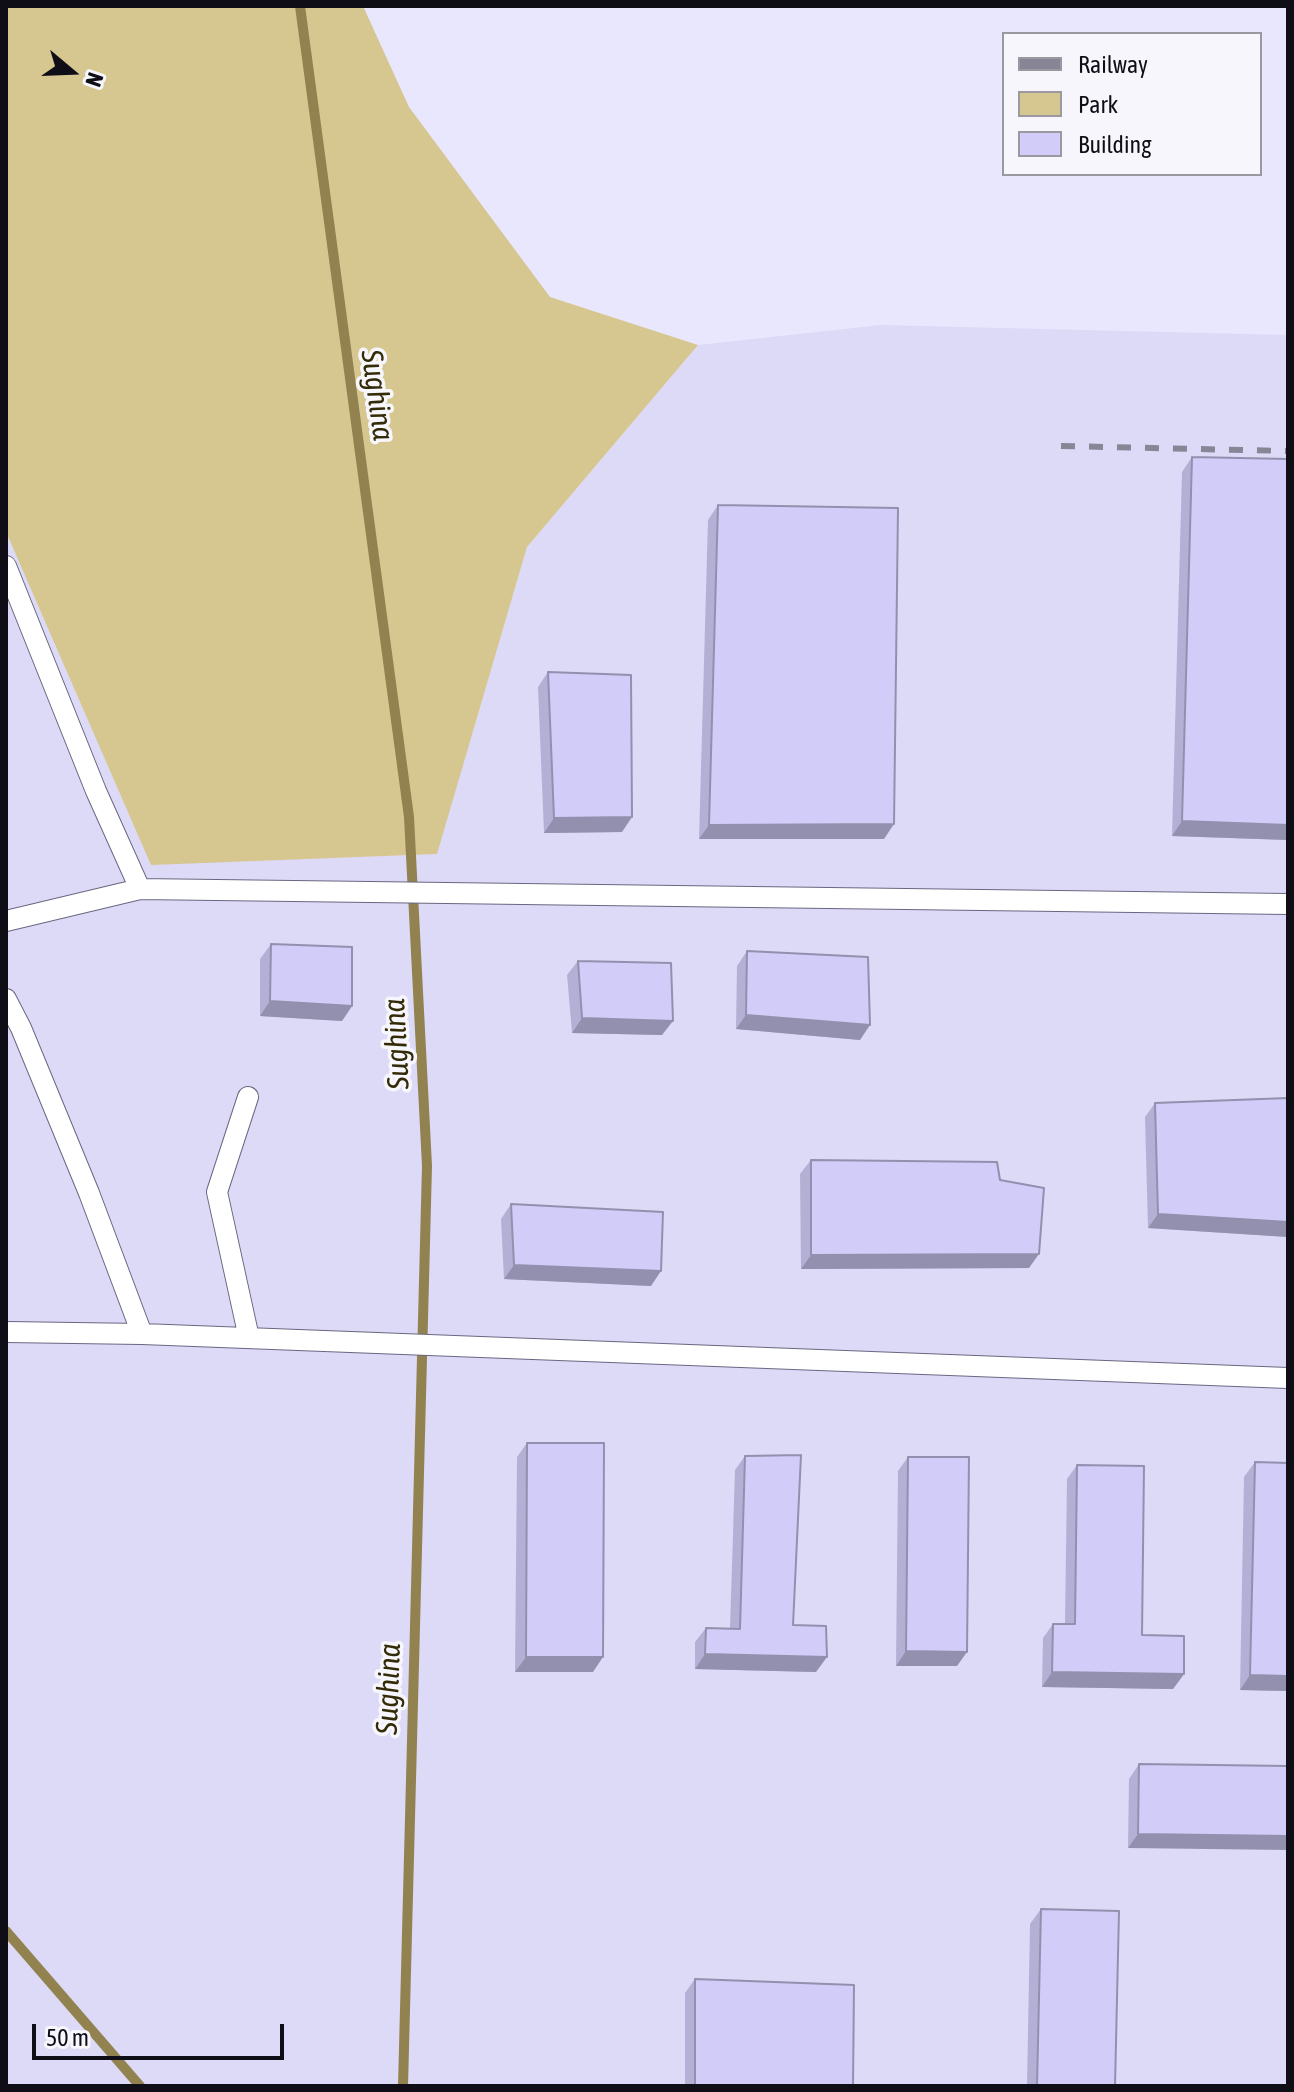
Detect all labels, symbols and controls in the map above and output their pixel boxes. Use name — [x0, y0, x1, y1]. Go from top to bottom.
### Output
north arrow — [32, 32, 112, 112]
legend — [1002, 32, 1262, 176]
text: Railway — [1078, 51, 1148, 78]
text: N — [80, 69, 109, 90]
text: Park — [1078, 91, 1118, 118]
text: Building — [1078, 131, 1151, 158]
water label: Sughina — [353, 347, 401, 443]
water label: Sughina — [377, 998, 417, 1090]
water label: Sughina — [369, 1643, 409, 1735]
scale bar — [36, 2008, 288, 2058]
text: 50 m — [46, 2024, 89, 2051]

